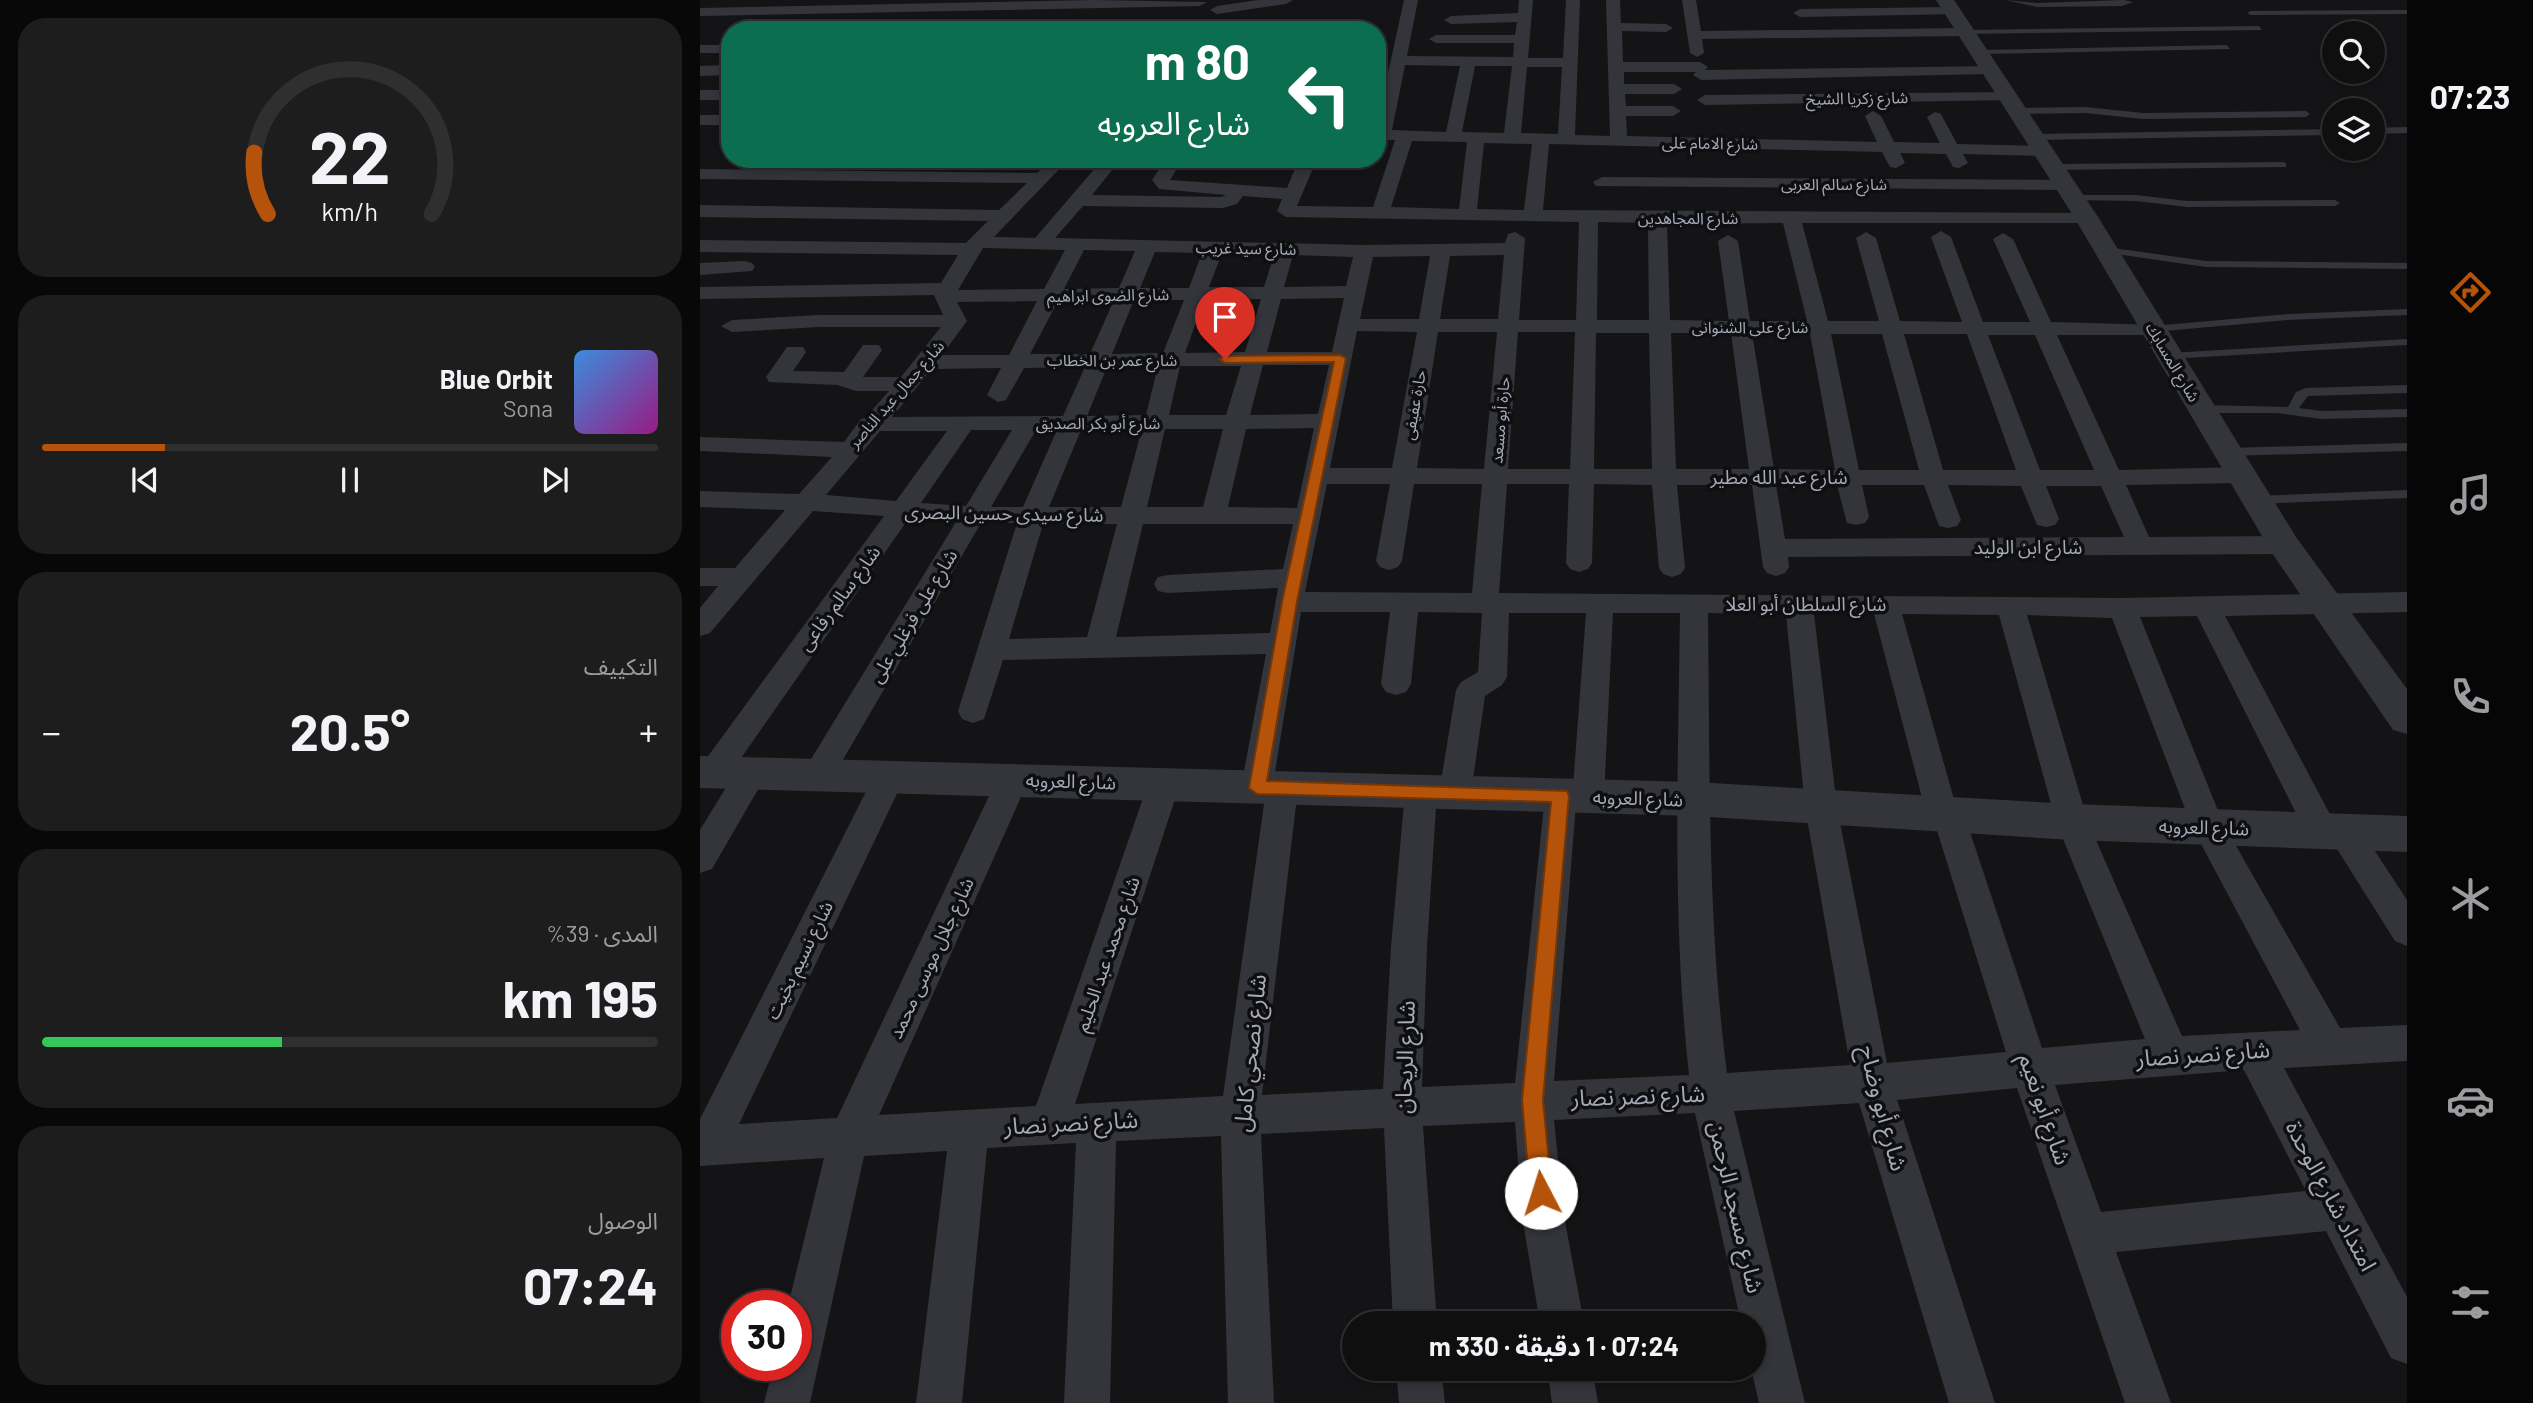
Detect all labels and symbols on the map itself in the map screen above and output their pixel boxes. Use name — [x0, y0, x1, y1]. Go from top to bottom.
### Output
street label: شارع زكريا الشيخ — [1806, 87, 1909, 112]
street label: شارع الامام على — [1662, 132, 1758, 157]
street label: شارع سالم العربى — [1781, 174, 1887, 197]
street label: شارع المجاهدين — [1638, 208, 1738, 231]
street label: شارع سيد غريب — [1195, 237, 1297, 262]
street label: شارع الضوى ابراهيم — [1047, 284, 1169, 309]
pin — [1195, 287, 1255, 359]
street label: شارع على الشنوانى — [1692, 317, 1808, 340]
street label: شارع المسابك — [2139, 319, 2204, 407]
street label: شارع جمال عبد الناصر — [843, 336, 950, 455]
street label: شارع عمر بن الخطاب — [1047, 350, 1177, 373]
street label: حارة عفيفى — [1398, 368, 1430, 442]
street label: حارة أبو مسعد — [1486, 376, 1514, 464]
street label: شارع أبو بكر الصديق — [1036, 413, 1160, 436]
street label: شارع عبد الله مطير — [1709, 465, 1848, 491]
street label: شارع سيدى حسين البصرى — [904, 499, 1104, 529]
street label: شارع ابن الوليد — [1974, 535, 2082, 561]
street label: شارع سالم رفاعى — [793, 541, 888, 657]
street label: شارع على فرغلي على — [864, 545, 965, 689]
street label: شارع السلطان أبو العلا — [1725, 592, 1887, 618]
street label: شارع العروبه — [1025, 767, 1117, 797]
street label: شارع العروبه — [1592, 784, 1684, 814]
street label: شارع العروبه — [2158, 813, 2250, 843]
street label: شارع محمد عبد الحليم — [1069, 873, 1148, 1036]
street label: شارع جلال موسى محمد — [883, 874, 981, 1043]
street label: شارع نسيم بخيت — [760, 897, 841, 1024]
street label: شارع نصحي كامل — [1227, 973, 1276, 1134]
street label: شارع الريحان — [1388, 1000, 1424, 1114]
street label: شارع نصر نصار — [2134, 1034, 2271, 1076]
street label: شارع أبو وضاح — [1850, 1042, 1914, 1175]
street label: شارع أبو نعيم — [2010, 1049, 2078, 1169]
street label: شارع نصر نصار — [1569, 1079, 1706, 1115]
street label: شارع نصر نصار — [1002, 1105, 1139, 1144]
street label: امتداد شارع الوحدة — [2277, 1116, 2383, 1277]
street label: شارع مسجد الرحمن — [1700, 1118, 1770, 1296]
position arrow — [1504, 1156, 1578, 1230]
speed limit sign: 30 — [721, 1290, 812, 1381]

